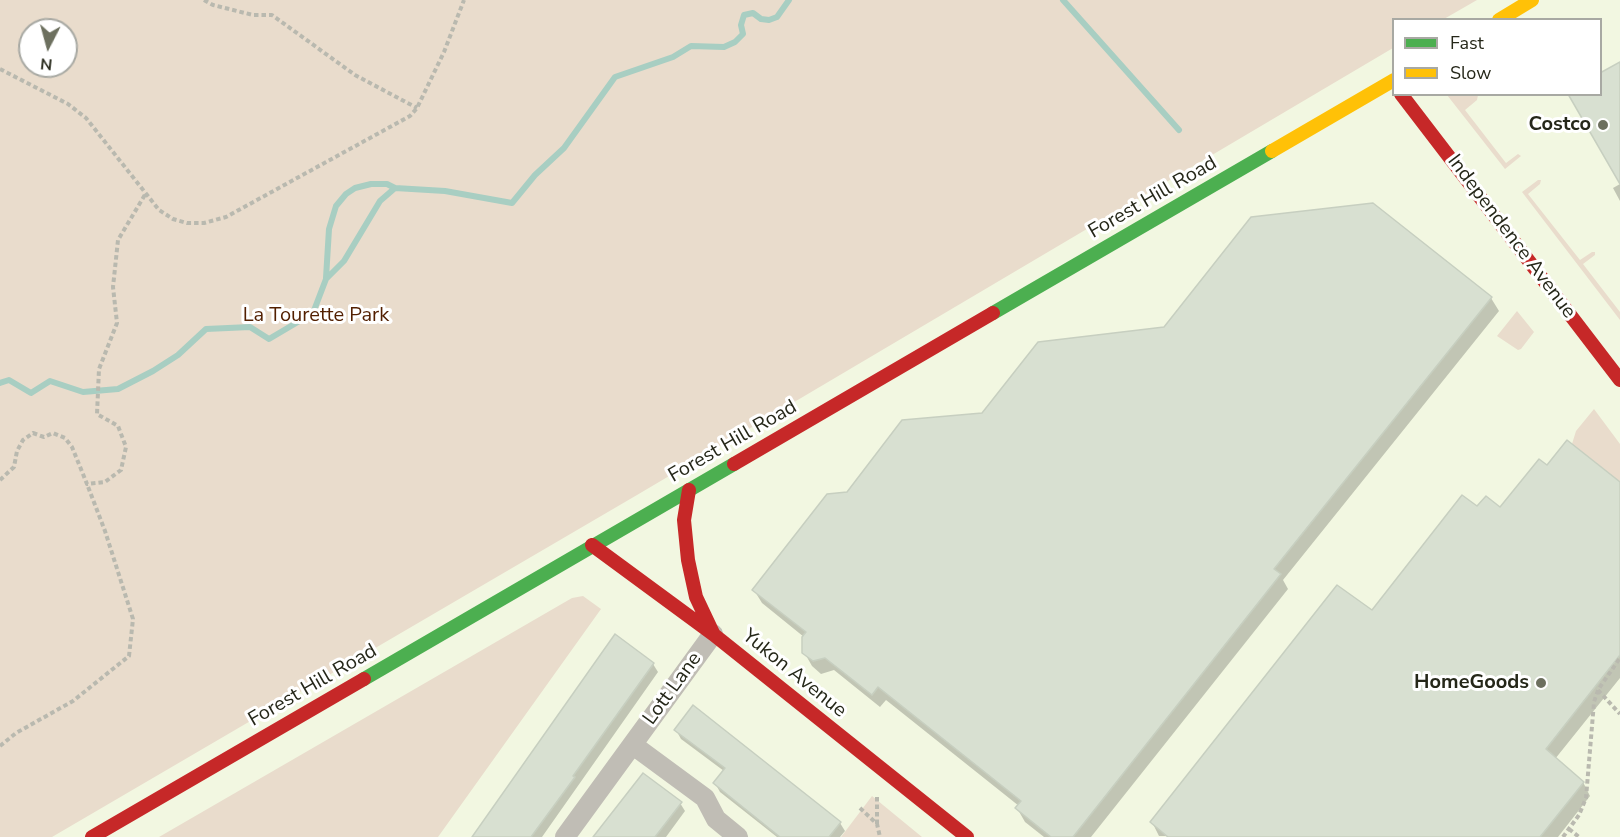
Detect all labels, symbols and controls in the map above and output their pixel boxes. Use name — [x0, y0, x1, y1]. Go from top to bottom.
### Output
north arrow — [18, 18, 78, 78]
legend — [1392, 18, 1602, 96]
text: Fast — [1450, 31, 1484, 55]
text: N — [39, 52, 53, 75]
text: Slow — [1450, 61, 1491, 85]
place label: Costco — [1529, 113, 1591, 137]
marker: Costco — [1596, 118, 1610, 132]
street label: Independence Avenue — [1442, 150, 1580, 324]
street label: Forest Hill Road — [1084, 152, 1222, 244]
park label: La Tourette Park — [243, 304, 389, 328]
street label: Forest Hill Road — [664, 396, 802, 488]
street label: Yukon Avenue — [737, 625, 851, 723]
street label: Forest Hill Road — [244, 640, 382, 732]
street label: Lott Lane — [639, 648, 707, 730]
place label: HomeGoods — [1414, 671, 1529, 695]
marker: HomeGoods — [1534, 676, 1548, 690]

